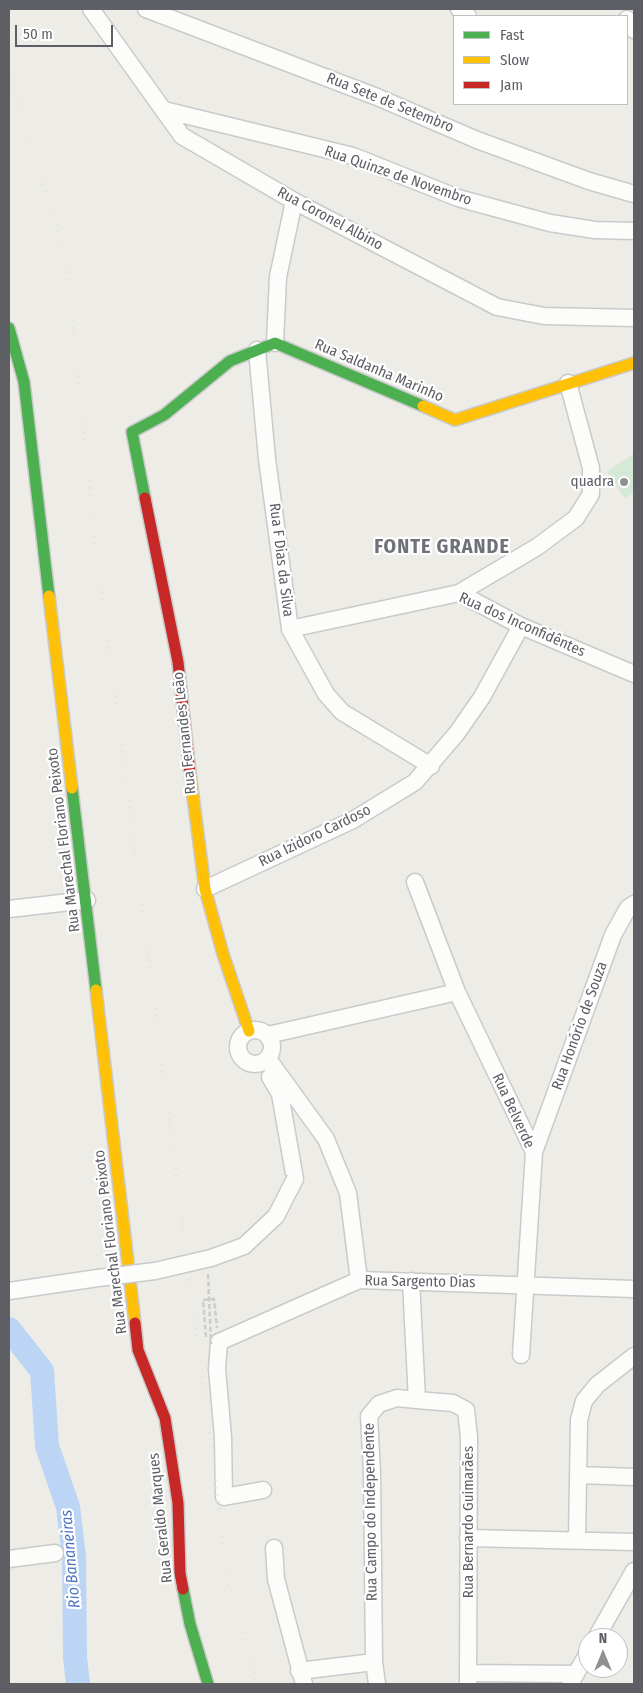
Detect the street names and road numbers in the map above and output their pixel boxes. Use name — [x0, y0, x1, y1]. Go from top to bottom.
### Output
street label: Rua Sete de Setembro — [324, 69, 456, 137]
street label: Rua Quinze de Novembro — [322, 142, 474, 210]
street label: Rua Coronel Albino — [274, 184, 386, 254]
street label: Rua Saldanha Marinho — [312, 336, 446, 406]
street label: Rua F Dias da Silva — [265, 502, 297, 618]
street label: Rua dos Inconfidêntes — [456, 589, 588, 661]
street label: Rua Fernandes Leão — [170, 671, 200, 795]
street label: Rua Marechal Floriano Peixoto — [44, 747, 84, 933]
street label: Rua Izidoro Cardoso — [256, 801, 374, 871]
street label: Rua Honório de Souza — [548, 959, 612, 1093]
street label: Rua Belverde — [488, 1071, 538, 1151]
street label: Rua Marechal Floriano Peixoto — [91, 1149, 131, 1335]
street label: Rua Sargento Dias — [364, 1272, 476, 1292]
street label: Rua Campo do Independente — [360, 1423, 382, 1601]
street label: Rua Bernardo Guimarães — [460, 1446, 478, 1598]
street label: Rua Geraldo Marques — [145, 1452, 177, 1584]

